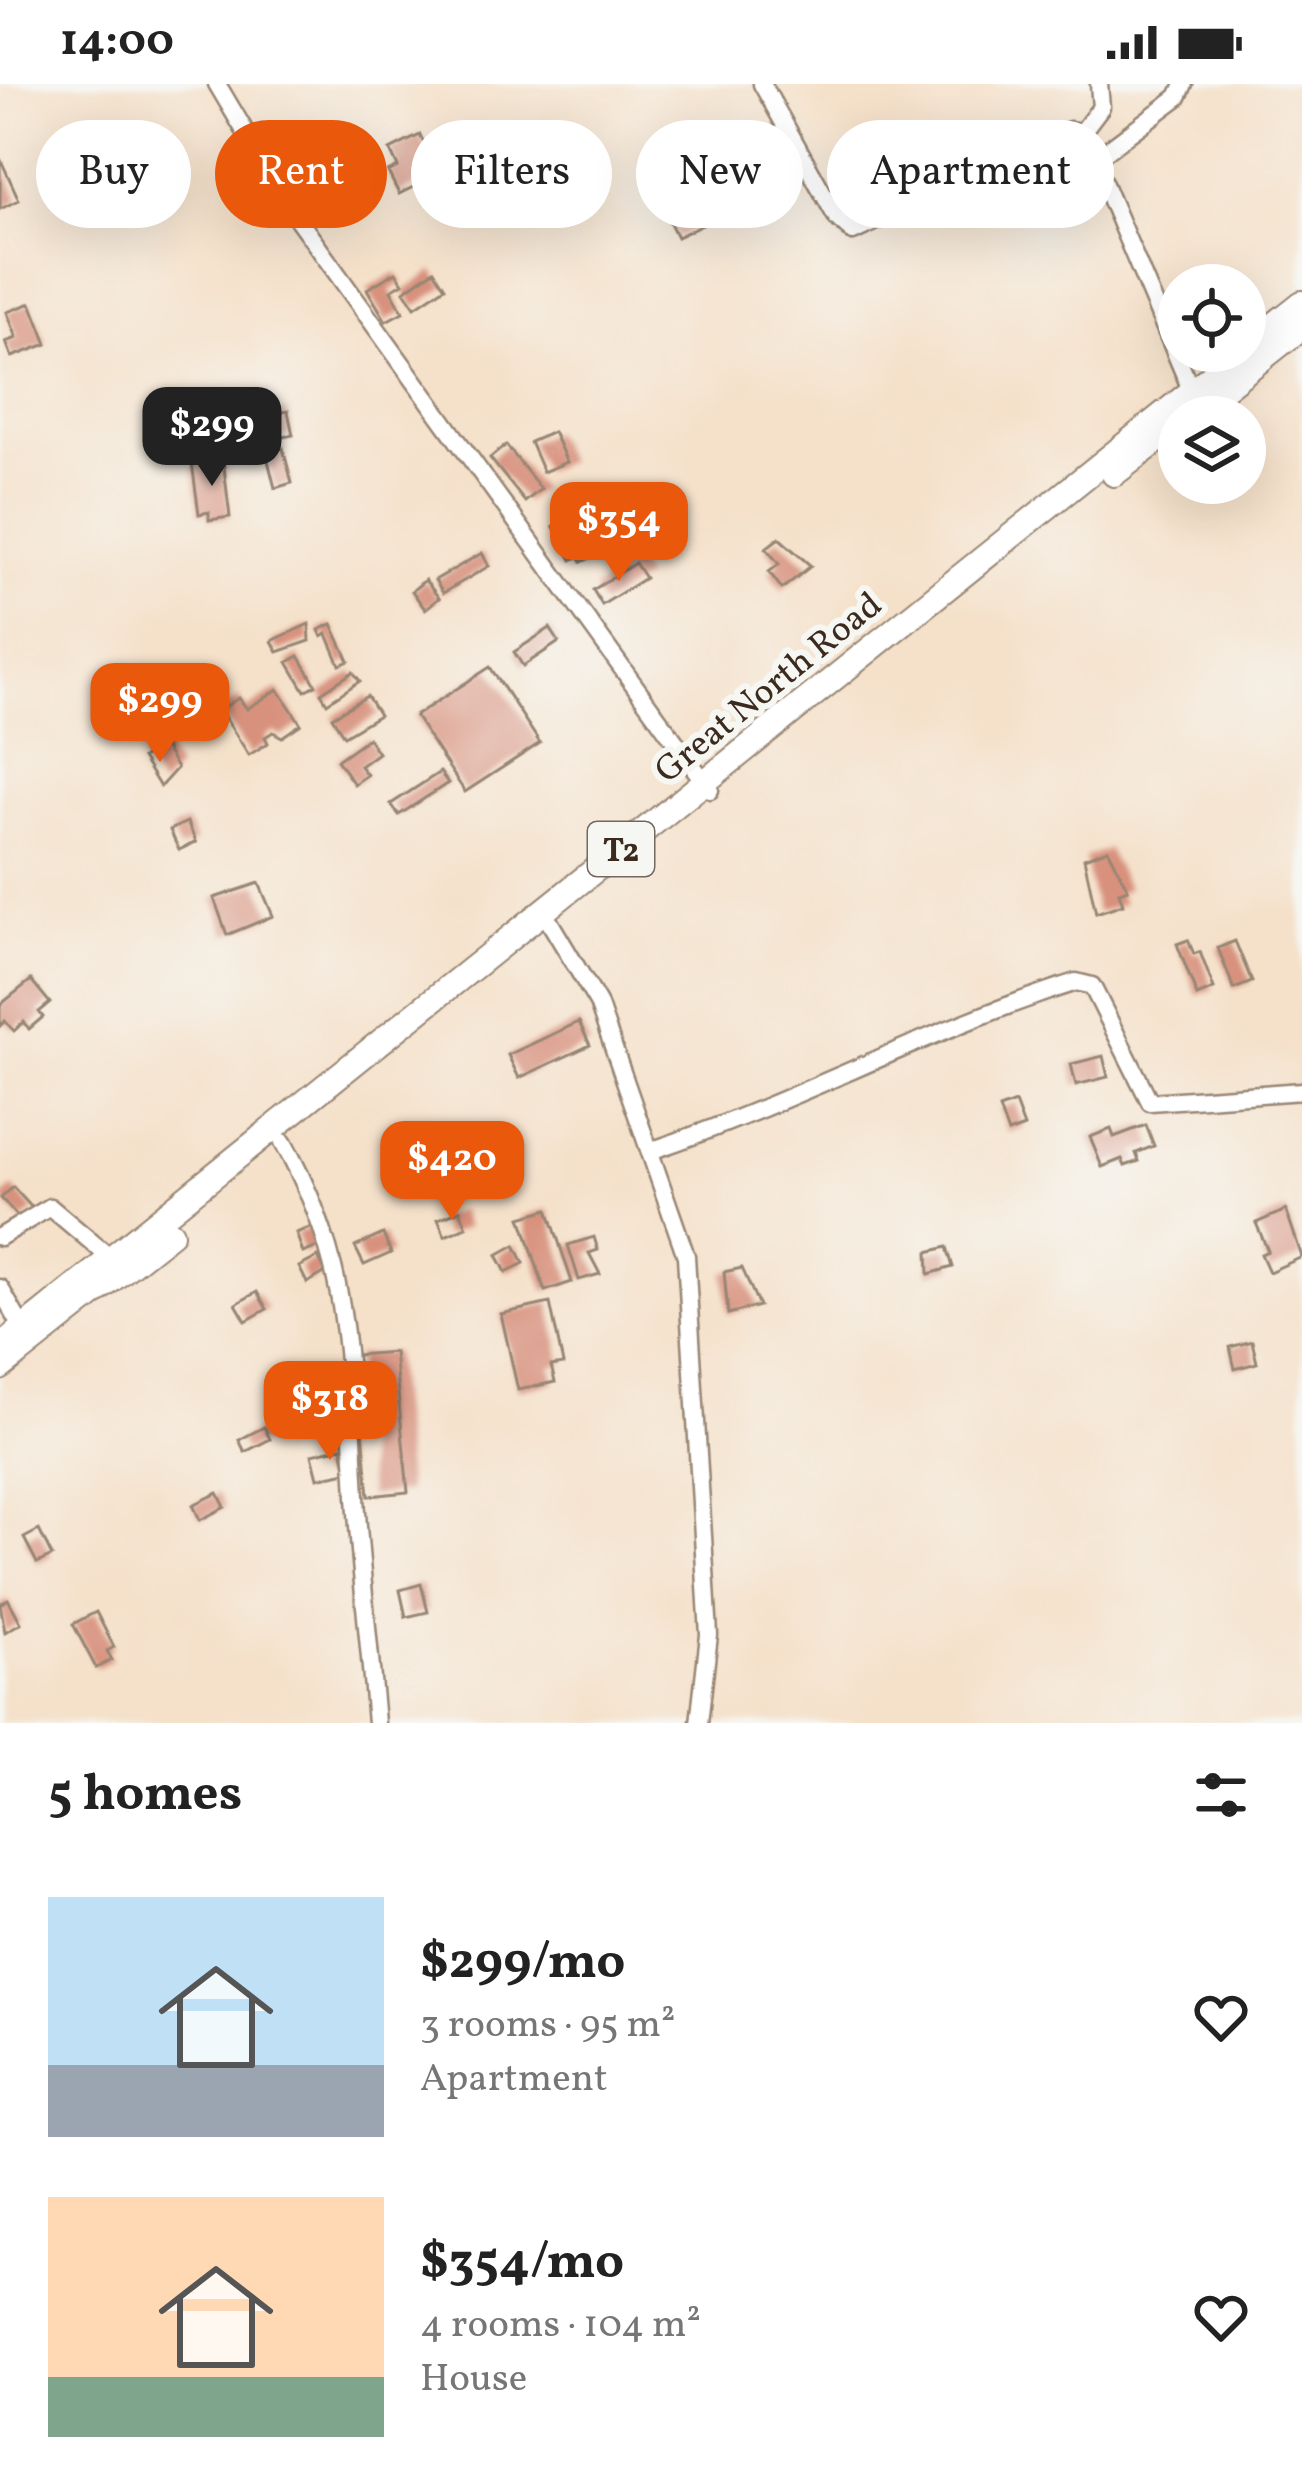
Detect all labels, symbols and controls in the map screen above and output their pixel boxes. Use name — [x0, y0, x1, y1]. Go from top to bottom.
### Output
text: 14:00 — [60, 11, 174, 74]
chip: Buy — [36, 120, 191, 228]
chip: Rent — [215, 120, 387, 228]
chip: Filters — [411, 120, 612, 228]
chip: New — [636, 120, 803, 228]
chip: Apartment — [827, 120, 1114, 228]
map controls — [1158, 264, 1266, 504]
button: locate — [1158, 264, 1266, 372]
pin: $299 — [141, 387, 283, 489]
button: layers — [1158, 396, 1266, 504]
text: $299 — [169, 399, 255, 453]
pin: $354 — [548, 482, 690, 584]
text: $354 — [577, 494, 661, 548]
street label: Great North Road — [645, 582, 894, 796]
pin: $299 — [89, 663, 231, 765]
text: $299 — [117, 675, 203, 729]
road number: T2 — [588, 822, 654, 876]
pin: $420 — [381, 1121, 523, 1223]
text: $420 — [407, 1133, 497, 1187]
pin: $318 — [259, 1361, 401, 1463]
text: $318 — [291, 1373, 369, 1427]
text: 5 homes — [48, 1760, 242, 1831]
icon: filters — [1188, 1762, 1254, 1828]
text: $299/mo — [420, 1928, 625, 1999]
icon: home — [144, 1945, 288, 2089]
icon: heart — [1188, 1984, 1254, 2050]
text: 3 rooms · 95 m² — [420, 1999, 675, 2053]
text: Apartment — [420, 2053, 608, 2107]
text: $354/mo — [420, 2228, 624, 2299]
icon: home — [144, 2245, 288, 2389]
icon: heart — [1188, 2284, 1254, 2350]
text: 4 rooms · 104 m² — [420, 2299, 701, 2353]
text: House — [420, 2353, 527, 2407]

